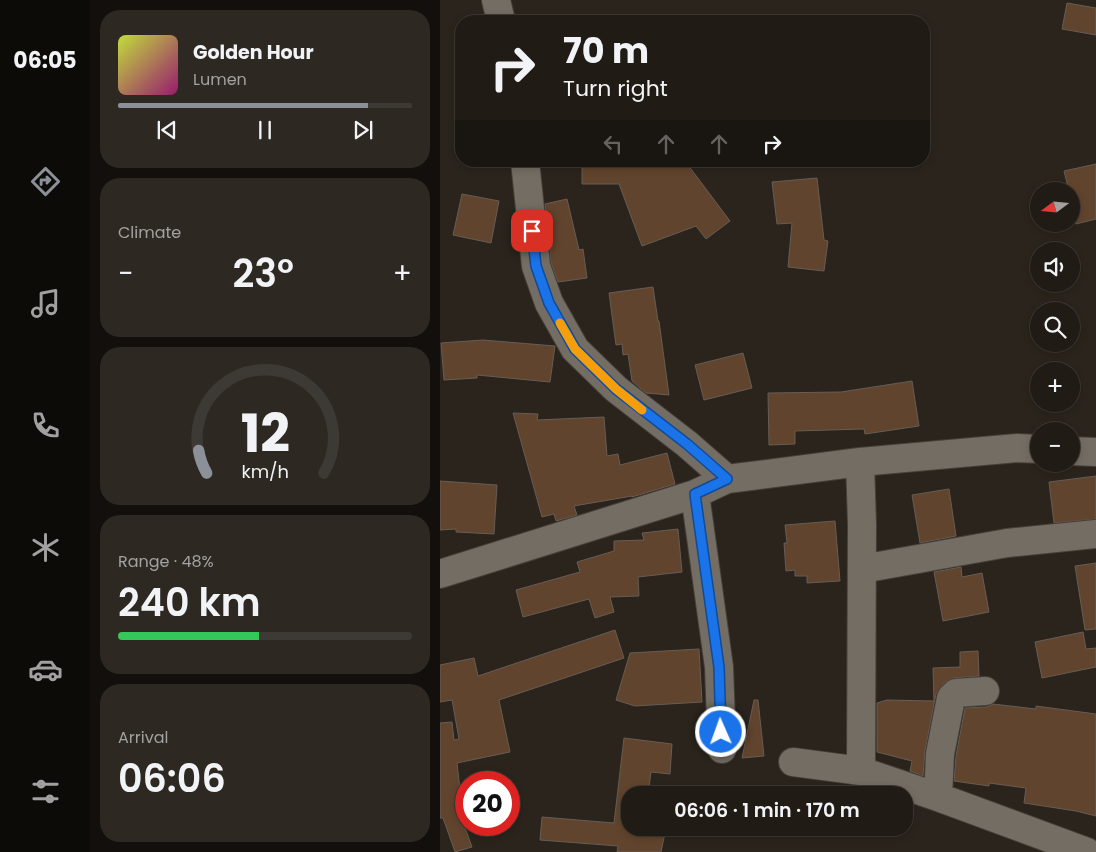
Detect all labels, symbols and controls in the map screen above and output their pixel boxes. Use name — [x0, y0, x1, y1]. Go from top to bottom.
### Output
text: 70 m — [563, 26, 649, 75]
icon: right — [480, 35, 545, 100]
text: Golden Hour — [193, 39, 314, 66]
text: 06:05 — [13, 45, 77, 76]
text: Lumen — [193, 68, 247, 91]
text: Turn right — [563, 73, 668, 104]
icon: previous — [153, 116, 181, 144]
icon: pause — [251, 116, 279, 144]
icon: next — [349, 116, 377, 144]
icon: left — [599, 130, 627, 158]
icon: ahead — [652, 130, 680, 158]
icon: ahead — [705, 130, 733, 158]
icon: right — [758, 130, 786, 158]
icon: directions — [28, 164, 63, 199]
north arrow — [1030, 182, 1080, 232]
map controls — [1030, 182, 1080, 472]
pin — [511, 210, 553, 252]
icon: arrive — [518, 217, 546, 245]
text: Climate — [118, 221, 181, 244]
button: sound — [1030, 242, 1080, 292]
text: 23° — [232, 247, 294, 300]
text: − — [118, 254, 133, 293]
text: + — [393, 254, 412, 293]
icon: music — [28, 286, 63, 321]
button: search — [1030, 302, 1080, 352]
button: + — [1030, 362, 1080, 412]
text: 12 — [240, 397, 290, 470]
icon: phone — [28, 408, 63, 443]
button: − — [1030, 422, 1080, 472]
text: km/h — [241, 459, 289, 484]
icon: climate — [28, 530, 63, 565]
text: Range · 48% — [118, 550, 214, 573]
text: 240 km — [118, 576, 261, 629]
icon: car — [28, 652, 63, 687]
position arrow — [694, 705, 746, 757]
text: Arrival — [118, 726, 168, 749]
text: 06:06 — [118, 752, 226, 805]
speed limit sign: 20 — [455, 771, 520, 836]
icon: filters — [28, 774, 63, 809]
text: 06:06 · 1 min · 170 m — [674, 797, 860, 824]

